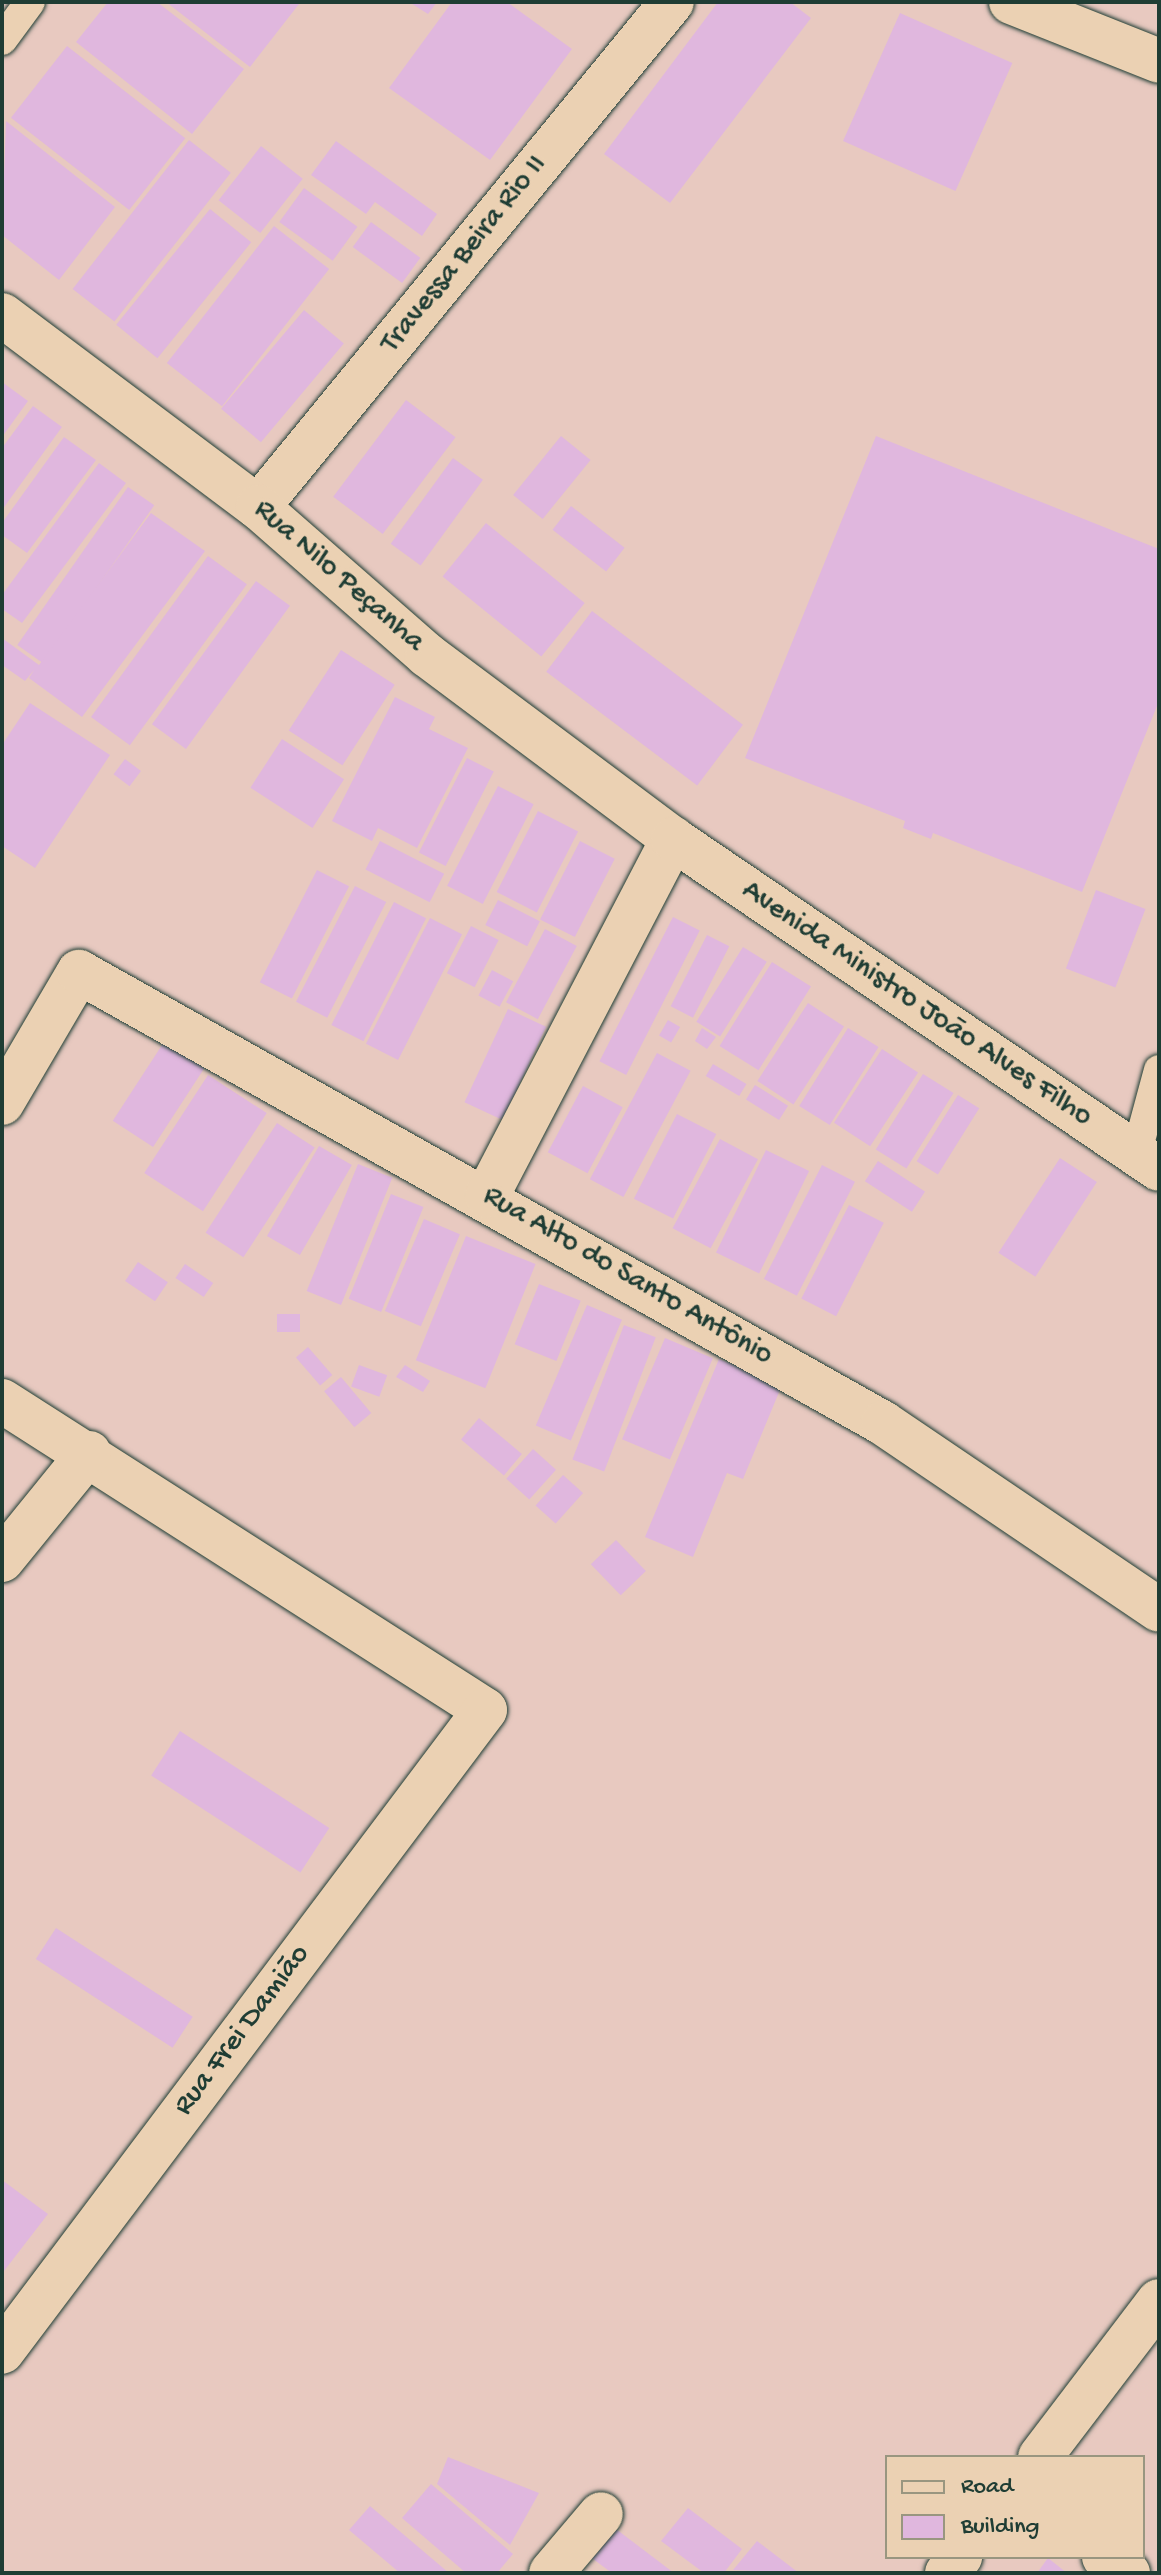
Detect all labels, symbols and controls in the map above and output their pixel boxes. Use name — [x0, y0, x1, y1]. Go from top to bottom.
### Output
street label: Travessa Beira Rio II — [374, 149, 556, 361]
street label: Rua Nilo Peçanha — [245, 493, 431, 661]
street label: Avenida Ministro João Alves Filho — [734, 874, 1098, 1136]
street label: Rua Alto do Santo Antônio — [476, 1179, 778, 1375]
street label: Rua Frei Damião — [167, 1938, 319, 2124]
legend — [885, 2455, 1145, 2559]
text: Road — [961, 2473, 1013, 2502]
text: Building — [961, 2513, 1039, 2542]

